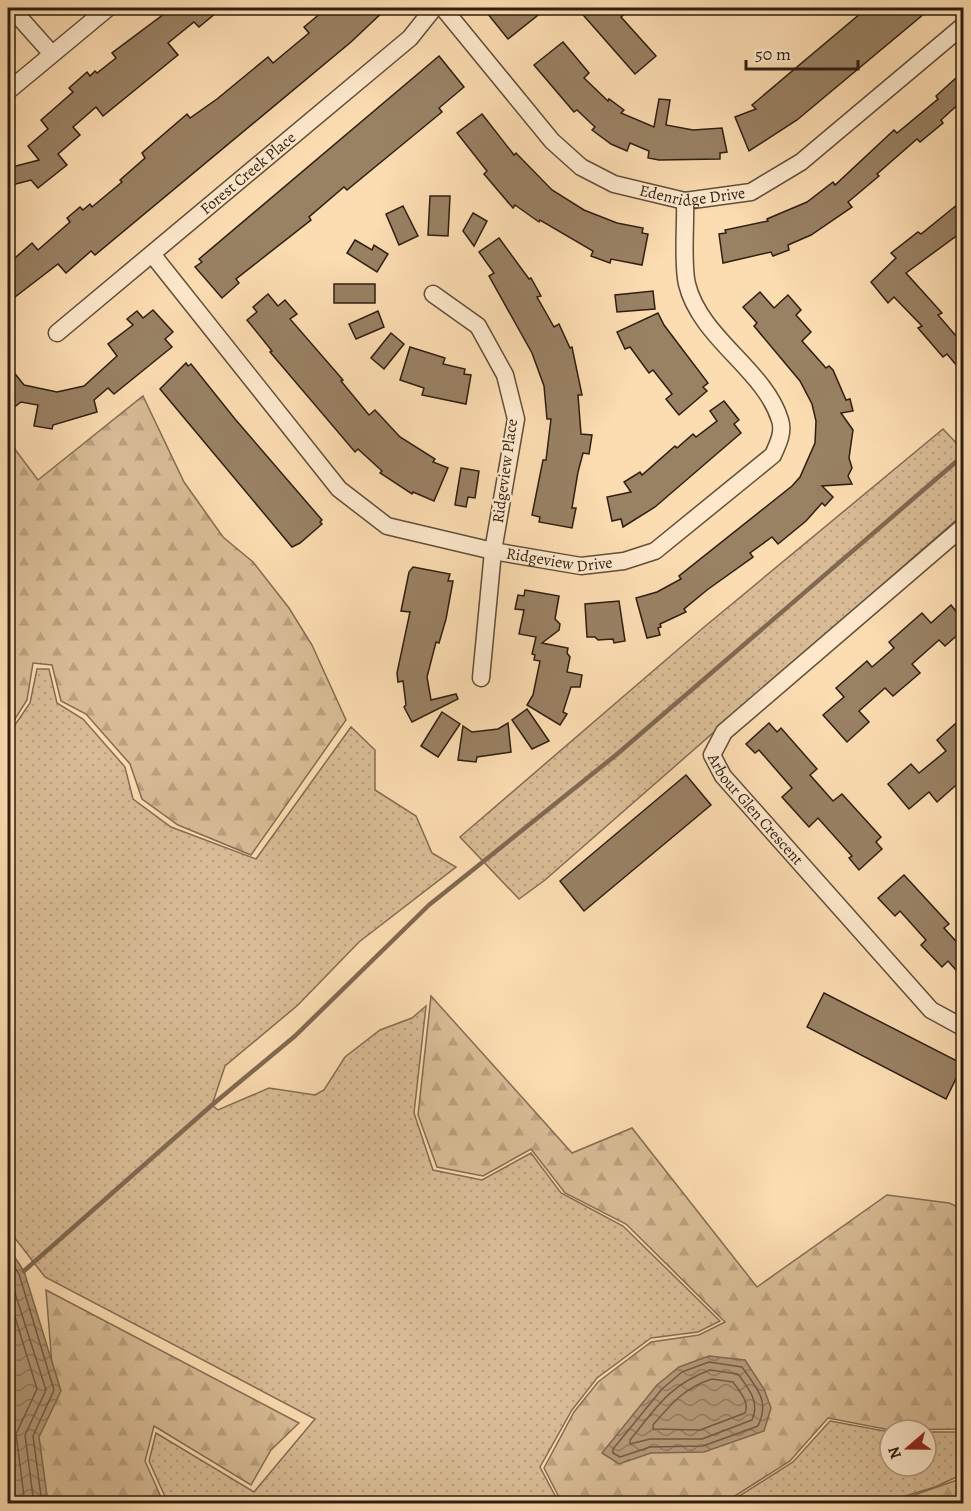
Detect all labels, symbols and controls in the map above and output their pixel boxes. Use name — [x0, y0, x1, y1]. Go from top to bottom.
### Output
scale bar — [746, 33, 858, 71]
text: 50 m — [755, 42, 791, 66]
street label: Forest Creek Place — [196, 127, 301, 220]
street label: Edenridge Drive — [637, 179, 746, 212]
street label: Ridgeview Place — [487, 417, 523, 525]
street label: Ridgeview Drive — [505, 542, 614, 577]
street label: Arbour Glen Crescent — [702, 749, 808, 870]
north arrow — [878, 1418, 938, 1478]
text: N — [882, 1443, 907, 1462]

